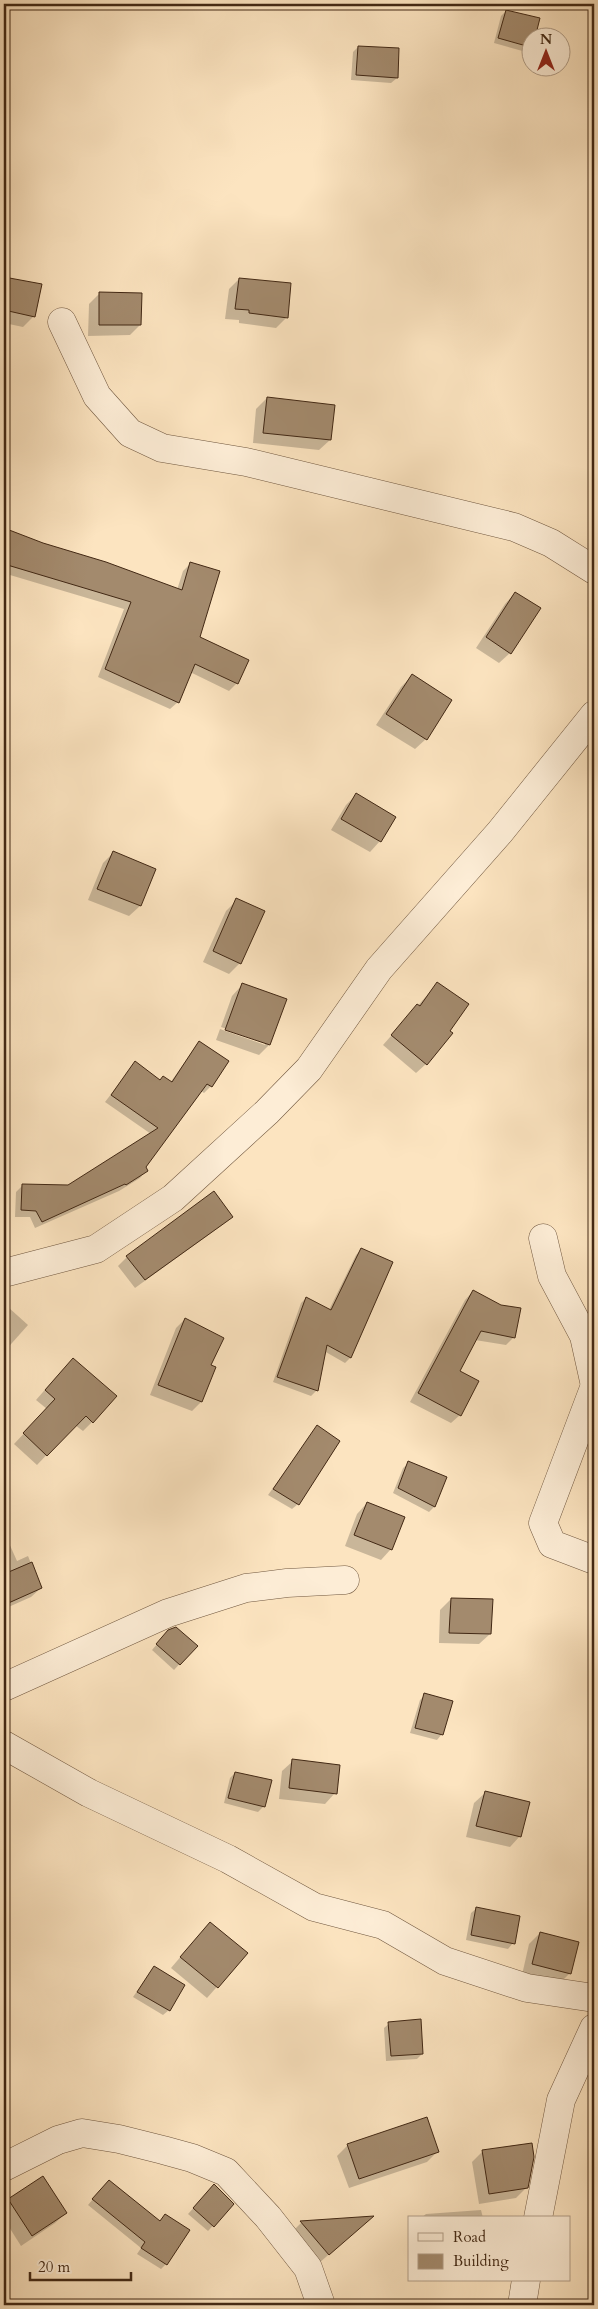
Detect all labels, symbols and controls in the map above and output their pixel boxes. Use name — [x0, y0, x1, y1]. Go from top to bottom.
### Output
north arrow — [520, 28, 570, 78]
text: N — [540, 30, 552, 49]
legend — [408, 2216, 570, 2282]
text: Road — [453, 2227, 486, 2247]
scale bar — [30, 2249, 131, 2281]
text: Building — [453, 2251, 509, 2271]
text: 20 m — [38, 2257, 70, 2277]

